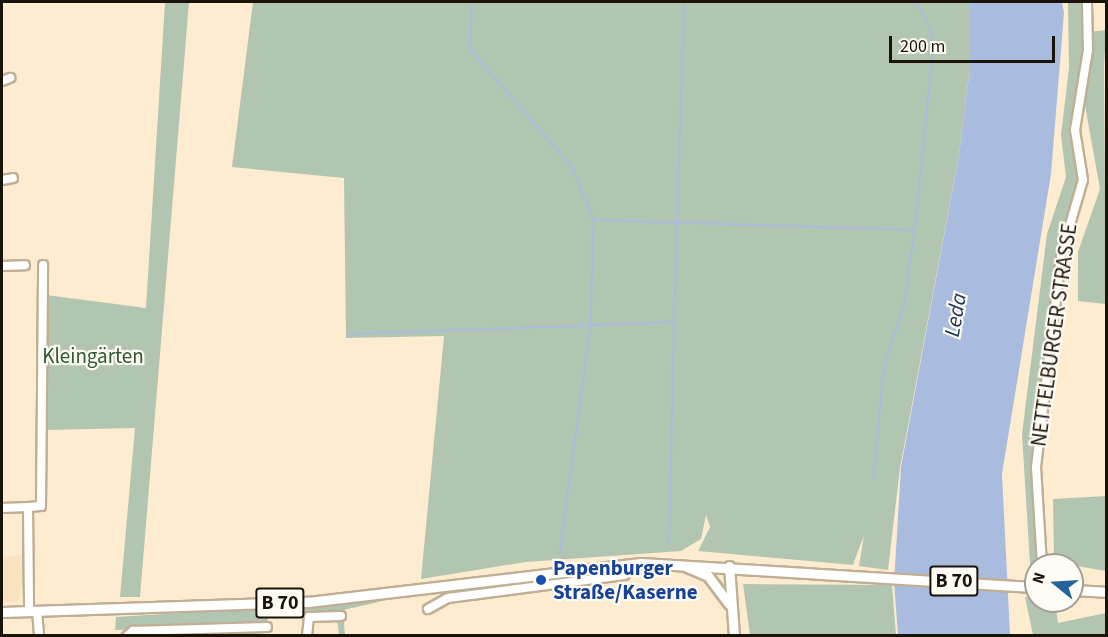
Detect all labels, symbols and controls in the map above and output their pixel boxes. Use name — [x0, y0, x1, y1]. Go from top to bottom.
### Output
scale bar — [892, 24, 1058, 62]
text: 200 m — [900, 34, 945, 59]
street label: NETTELBURGER STRASSE — [1026, 222, 1082, 448]
water label: Leda — [939, 291, 973, 339]
park label: Kleingärten — [42, 343, 144, 369]
north arrow — [1024, 553, 1084, 613]
place label: Papenburger Straße/Kaserne — [553, 555, 698, 605]
road number: B 70 — [928, 564, 980, 598]
text: N — [1027, 570, 1051, 587]
marker: Papenburger Straße/Kaserne — [534, 573, 548, 587]
road number: B 70 — [254, 586, 306, 620]

